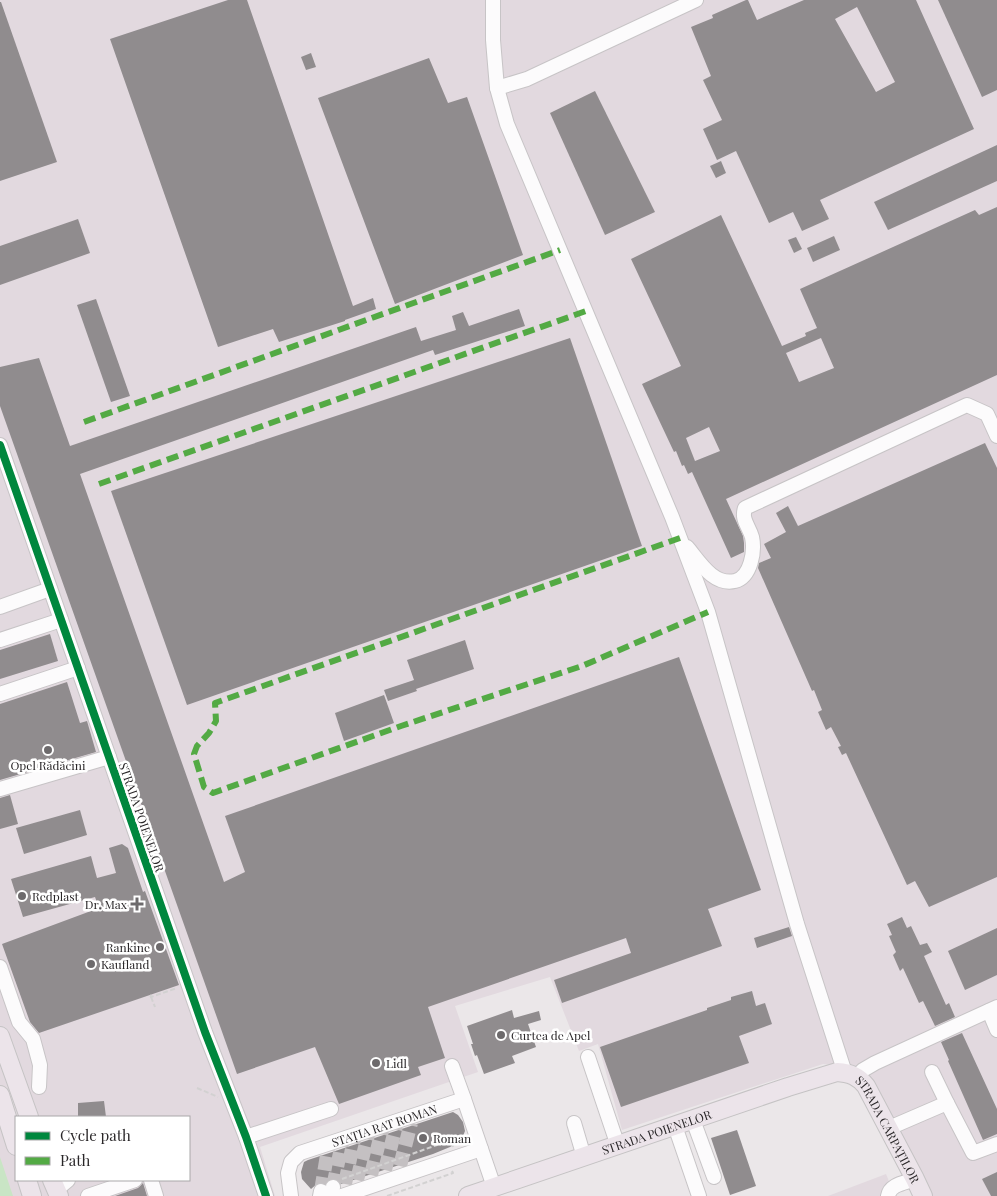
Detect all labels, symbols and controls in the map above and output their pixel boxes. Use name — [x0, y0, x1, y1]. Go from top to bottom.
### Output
marker: Opel Rădăcini — [42, 744, 54, 756]
place label: Opel Rădăcini — [10, 757, 86, 773]
street label: STRADA POIENELOR — [116, 760, 168, 874]
place label: Redplast — [32, 888, 80, 904]
marker: Redplast — [16, 890, 28, 902]
place label: Dr. Max — [85, 896, 128, 912]
marker: Dr. Max — [131, 898, 143, 910]
place label: Rankine — [106, 939, 150, 955]
marker: Rankine — [154, 941, 166, 953]
place label: Kaufland — [101, 956, 149, 972]
marker: Kaufland — [85, 958, 97, 970]
place label: Curtea de Apel — [511, 1027, 591, 1043]
marker: Curtea de Apel — [495, 1029, 507, 1041]
place label: Lidl — [386, 1055, 408, 1071]
marker: Lidl — [370, 1057, 382, 1069]
street label: STRADA CARPAȚILOR — [853, 1072, 924, 1186]
street label: STAȚIA RAT ROMAN — [329, 1100, 440, 1150]
street label: STRADA POIENELOR — [600, 1106, 713, 1158]
legend — [15, 1116, 190, 1181]
text: Cycle path — [60, 1125, 131, 1145]
place label: Roman — [433, 1130, 471, 1146]
marker: Roman — [417, 1132, 429, 1144]
text: Path — [60, 1150, 90, 1170]

